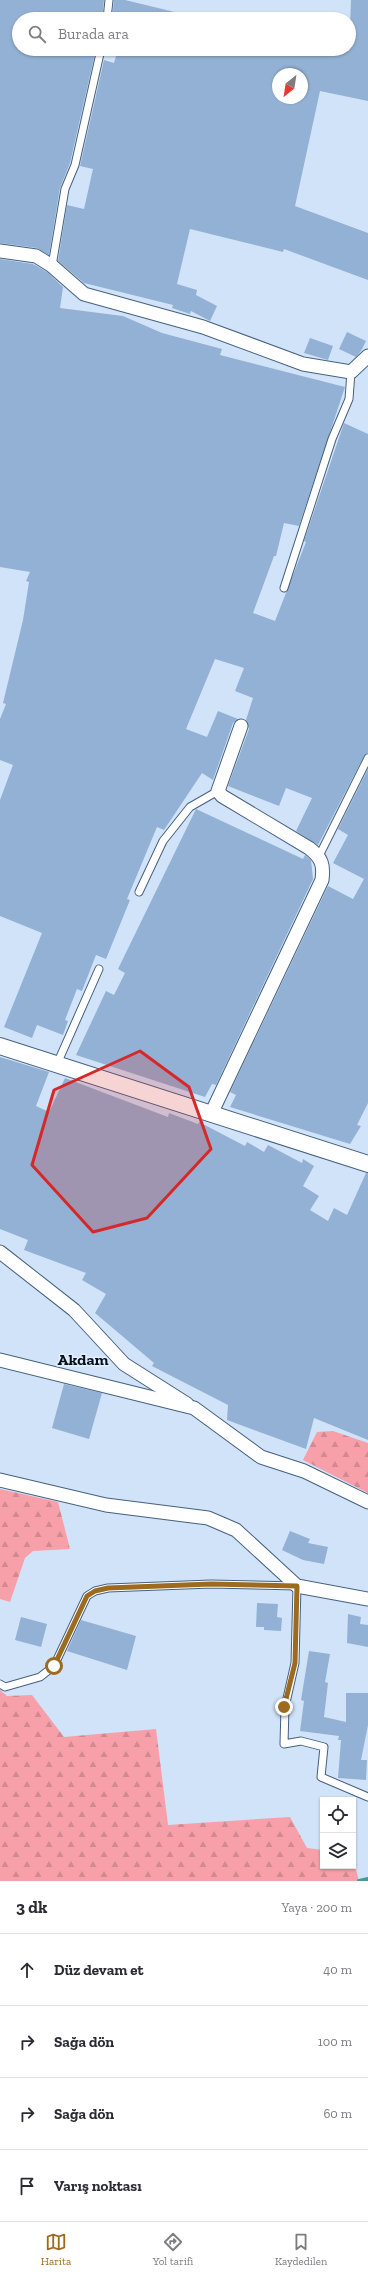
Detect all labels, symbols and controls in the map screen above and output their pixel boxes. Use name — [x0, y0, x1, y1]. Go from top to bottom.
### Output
search box — [12, 12, 356, 56]
icon: search — [26, 23, 48, 45]
text: Burada ara — [58, 25, 129, 43]
north arrow — [272, 68, 308, 104]
district label: Akdam — [57, 1350, 109, 1369]
route start — [45, 1657, 63, 1675]
route end — [275, 1698, 293, 1716]
map controls — [320, 1797, 356, 1869]
button: locate — [320, 1797, 356, 1833]
button: layers — [320, 1833, 356, 1869]
text: 3 dk — [16, 1897, 47, 1917]
text: Yaya · 200 m — [281, 1900, 352, 1915]
icon: ahead — [16, 1959, 38, 1981]
text: Düz devam et — [54, 1961, 143, 1979]
text: 40 m — [323, 1962, 352, 1977]
icon: right — [16, 2031, 38, 2053]
text: Sağa dön — [54, 2033, 114, 2051]
text: 100 m — [318, 2034, 352, 2049]
icon: right — [16, 2103, 38, 2125]
text: Sağa dön — [54, 2105, 114, 2123]
text: 60 m — [323, 2106, 352, 2121]
icon: arrive — [16, 2175, 38, 2197]
text: Varış noktası — [54, 2177, 142, 2195]
tab: Harita — [41, 2231, 71, 2268]
tab: Yol tarifi — [153, 2231, 193, 2268]
tab: Kaydedilen — [275, 2231, 327, 2268]

